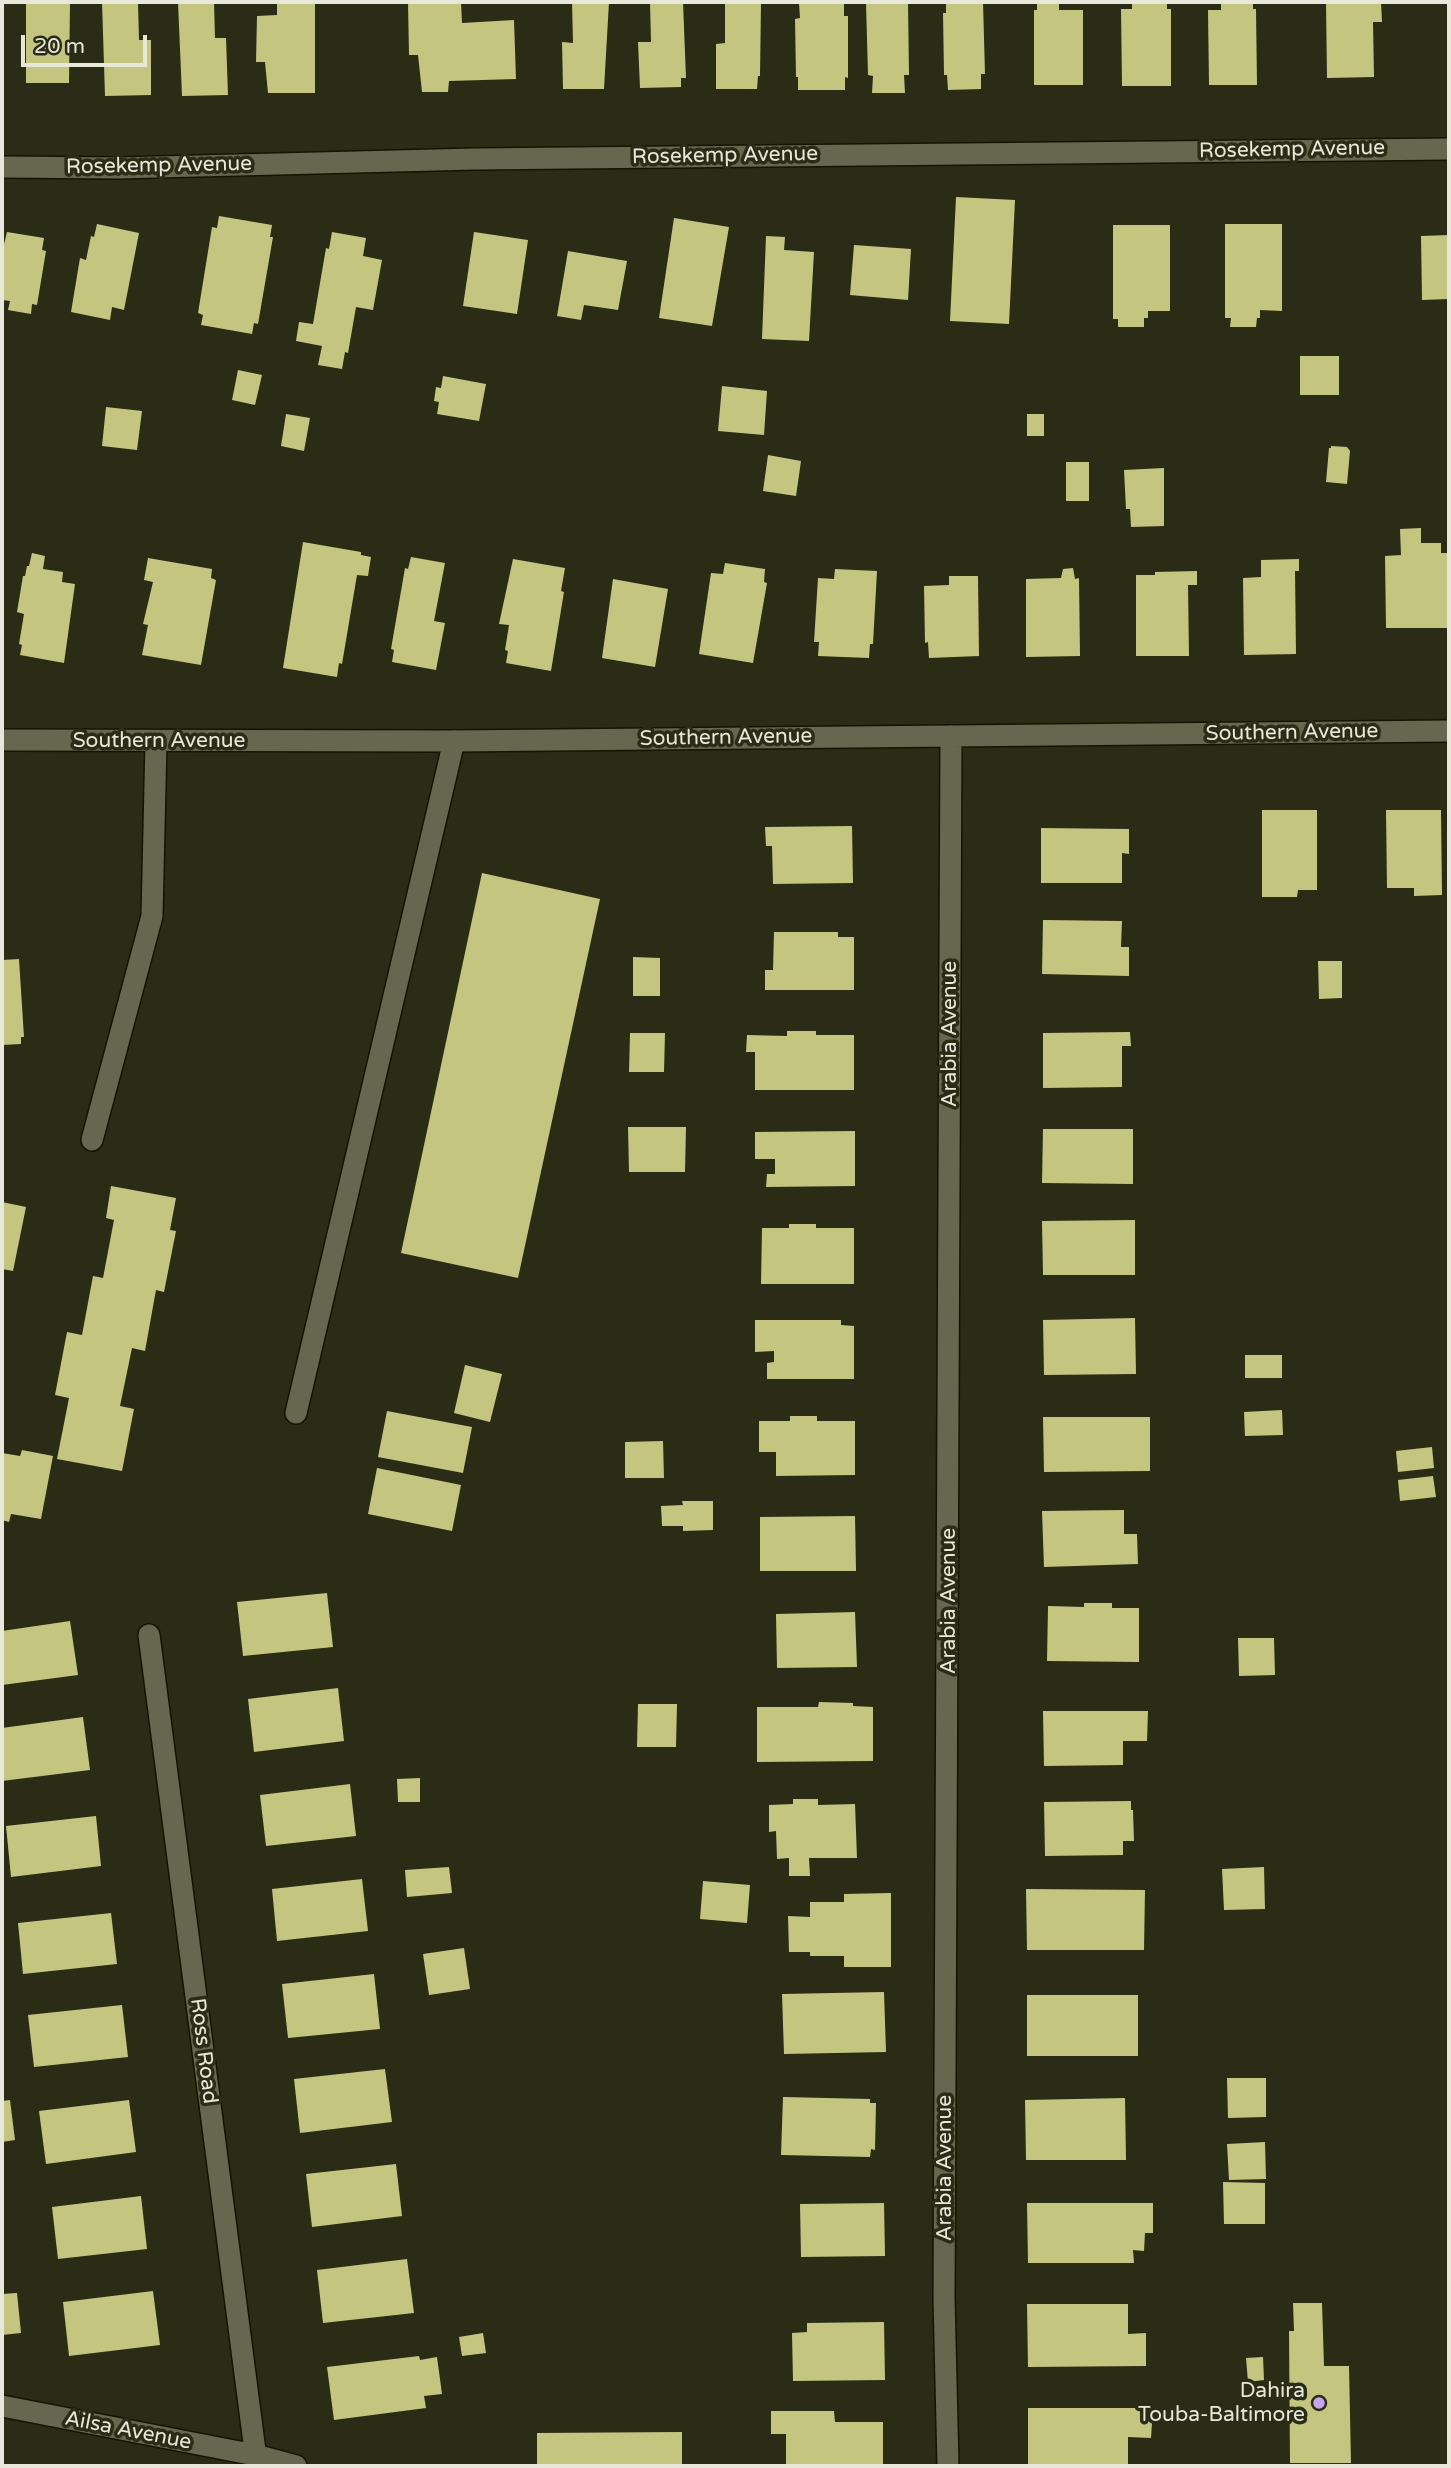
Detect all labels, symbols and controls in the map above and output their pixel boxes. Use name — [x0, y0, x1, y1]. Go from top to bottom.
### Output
scale bar — [24, 21, 150, 65]
text: 20 m — [34, 34, 85, 59]
street label: Rosekemp Avenue — [1199, 136, 1385, 164]
street label: Rosekemp Avenue — [632, 142, 818, 170]
street label: Rosekemp Avenue — [66, 152, 252, 180]
street label: Southern Avenue — [1205, 719, 1379, 747]
street label: Southern Avenue — [639, 724, 813, 752]
street label: Southern Avenue — [73, 728, 245, 754]
street label: Arabia Avenue — [937, 961, 963, 1107]
street label: Arabia Avenue — [936, 1528, 962, 1674]
street label: Ross Road — [184, 1997, 222, 2105]
street label: Arabia Avenue — [932, 2095, 958, 2241]
place label: Dahira Touba-Baltimore — [1138, 2378, 1305, 2428]
marker: Dahira Touba-Baltimore — [1311, 2395, 1327, 2411]
street label: Ailsa Avenue — [63, 2406, 193, 2456]

